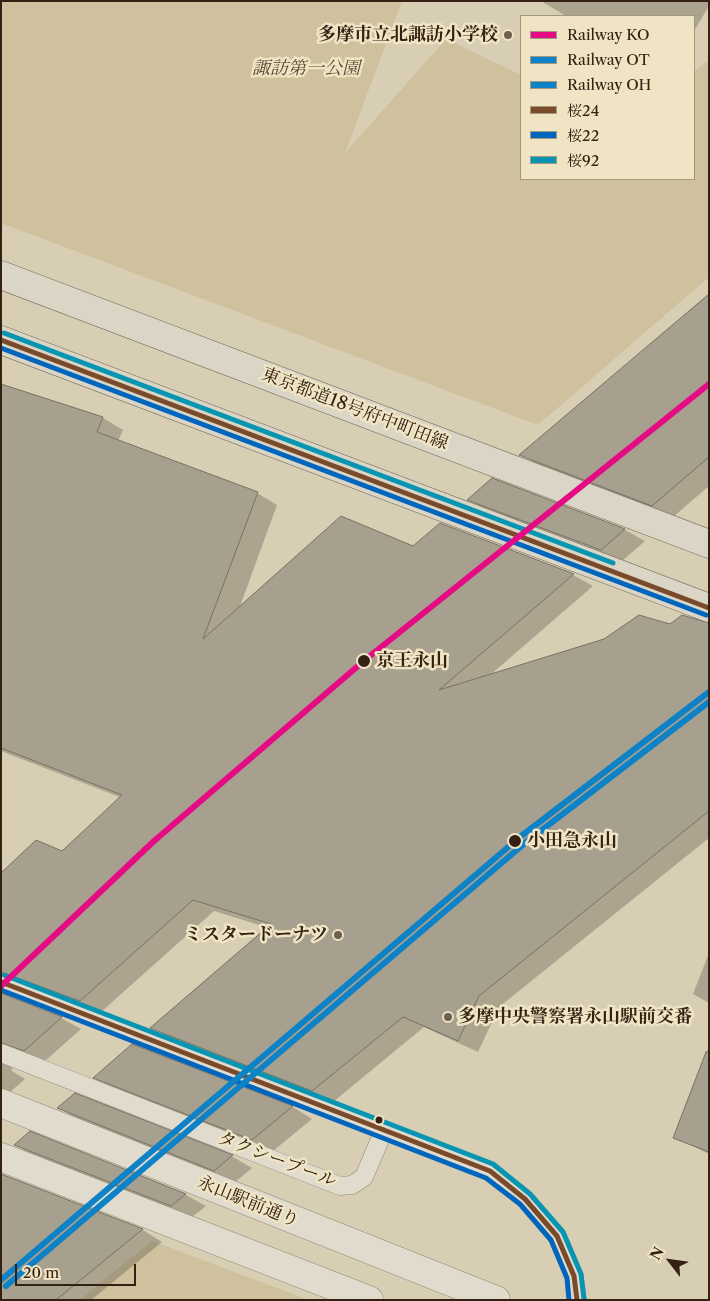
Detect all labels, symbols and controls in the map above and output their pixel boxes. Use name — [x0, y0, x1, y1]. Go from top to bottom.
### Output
legend — [520, 15, 695, 180]
place label: 多摩市立北諏訪小学校 — [318, 24, 498, 46]
text: Railway KO — [567, 25, 649, 44]
marker: 多摩市立北諏訪小学校 — [502, 29, 514, 41]
text: Railway OT — [567, 50, 650, 69]
park label: 諏訪第一公園 — [252, 58, 360, 80]
text: Railway OH — [567, 75, 651, 94]
text: 桜24 — [567, 101, 599, 120]
text: 桜22 — [567, 126, 599, 145]
text: 桜92 — [567, 151, 599, 170]
street label: 東京都道18号府中町田線 — [259, 363, 451, 455]
place label: 京王永山 — [376, 650, 448, 672]
marker: 京王永山 — [356, 653, 372, 669]
place label: 小田急永山 — [527, 830, 617, 852]
marker: 小田急永山 — [507, 833, 523, 849]
place label: ミスタードーナツ — [184, 924, 328, 946]
marker: ミスタードーナツ — [332, 929, 344, 941]
place label: 多摩中央警察署永山駅前交番 — [458, 1006, 692, 1028]
marker: 多摩中央警察署永山駅前交番 — [442, 1011, 454, 1023]
unlabelled marker — [374, 1115, 384, 1125]
street label: タクシープール — [215, 1127, 339, 1193]
street label: 永山駅前通り — [194, 1172, 302, 1232]
north arrow — [645, 1236, 695, 1286]
text: N — [646, 1244, 668, 1263]
scale bar — [18, 1254, 139, 1286]
text: 20 m — [23, 1263, 59, 1282]

